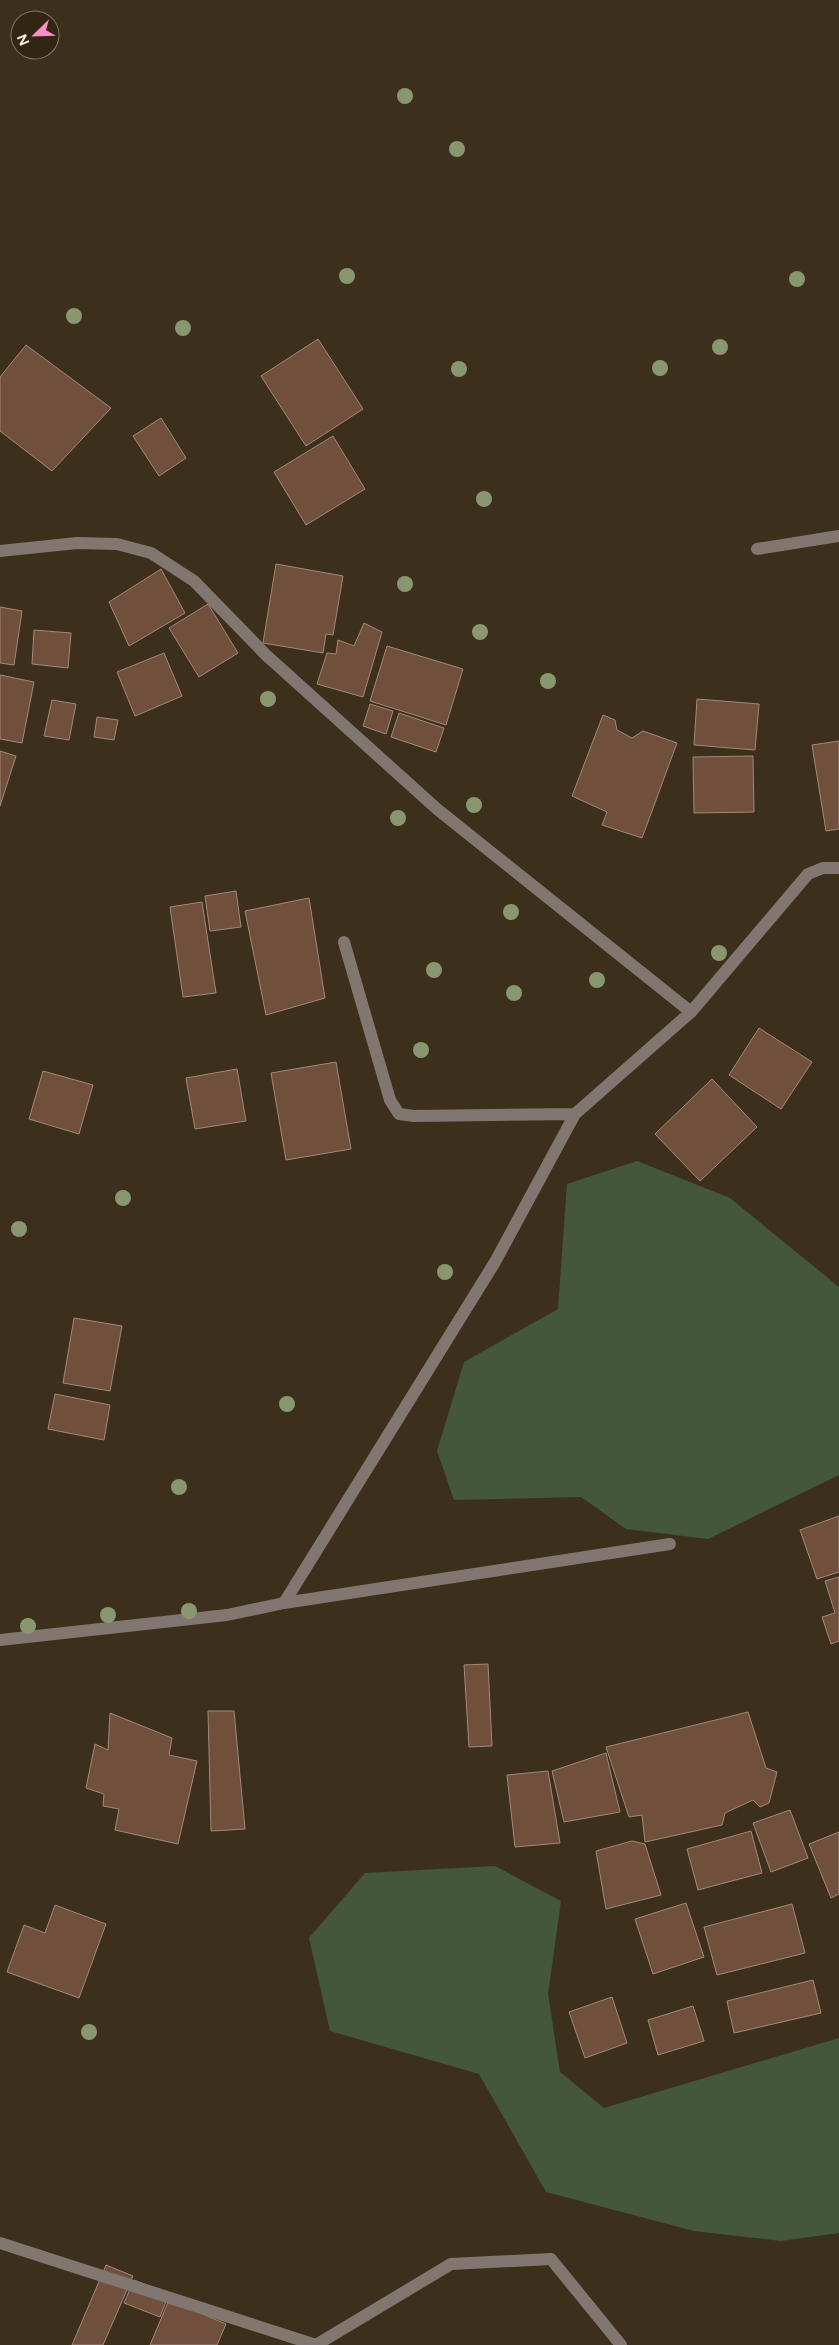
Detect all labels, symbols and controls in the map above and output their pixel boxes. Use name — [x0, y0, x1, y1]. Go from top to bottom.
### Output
north arrow — [10, 10, 60, 60]
text: N — [14, 32, 33, 48]

